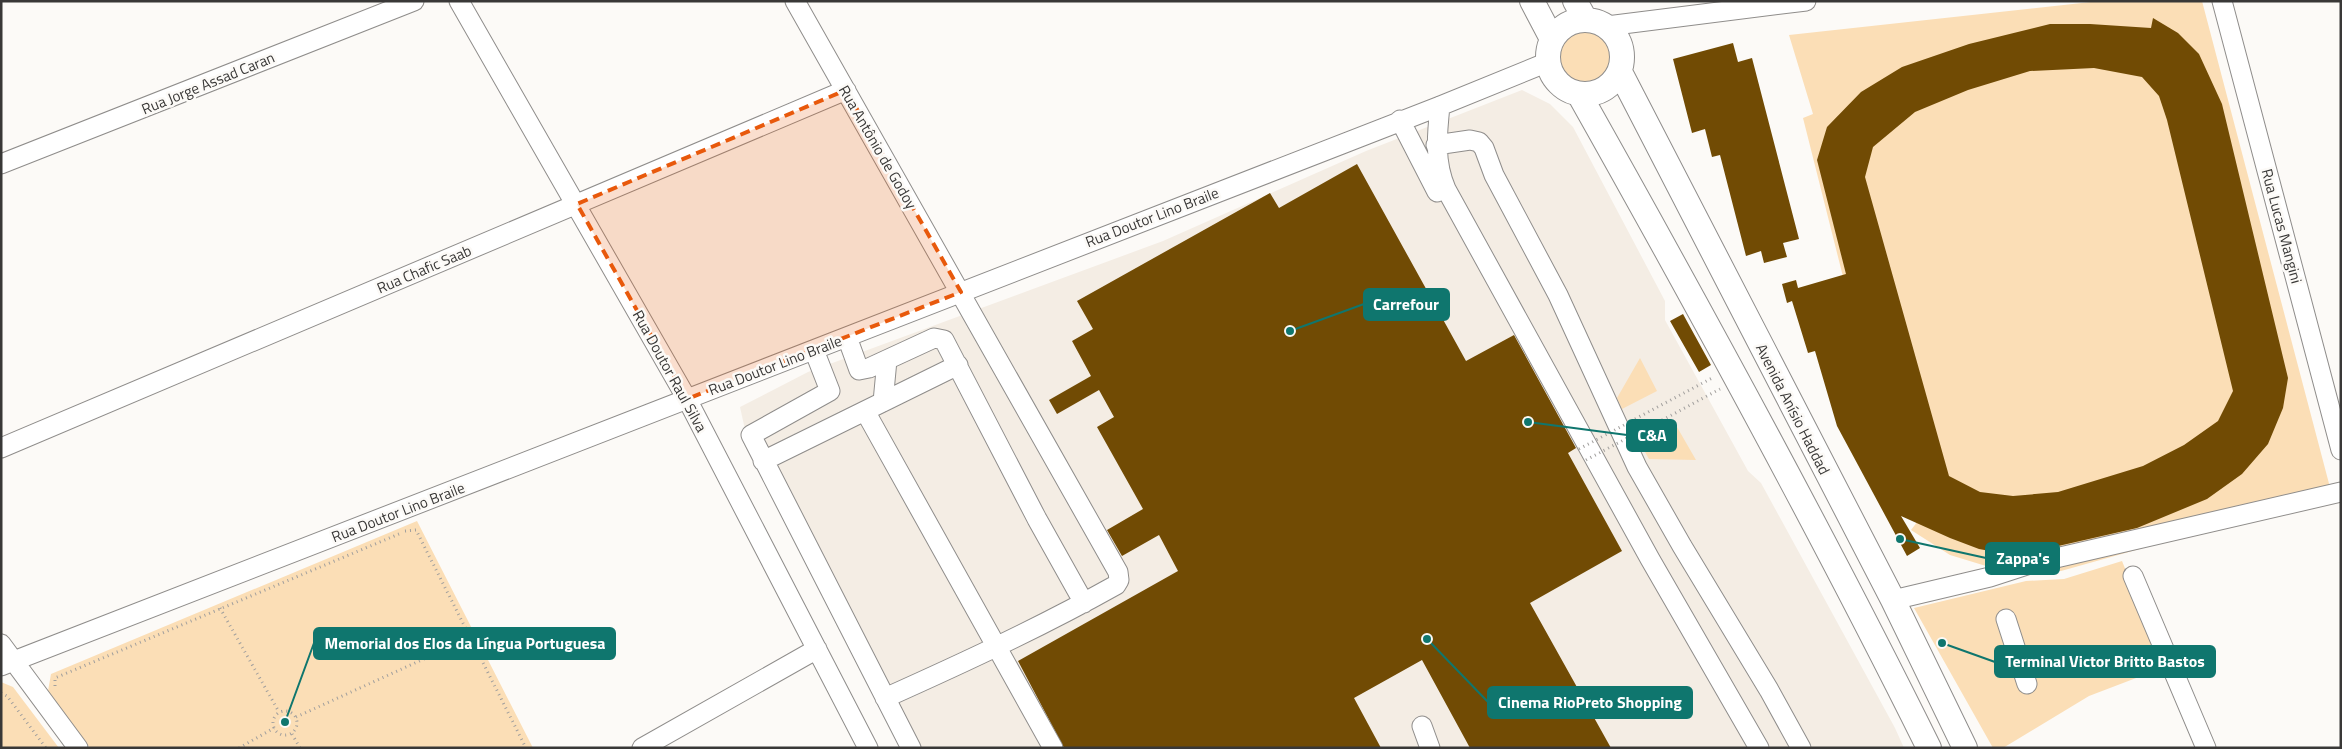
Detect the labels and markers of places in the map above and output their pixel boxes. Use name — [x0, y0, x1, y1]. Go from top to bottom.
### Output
callout: Carrefour — [1364, 289, 1449, 320]
callout: C&A — [1627, 420, 1676, 451]
callout: Zappa's — [1986, 543, 2059, 574]
callout: Memorial dos Elos da Língua Portuguesa — [314, 628, 615, 659]
callout: Terminal Victor Britto Bastos — [1995, 646, 2215, 677]
callout: Cinema RioPreto Shopping — [1488, 687, 1692, 718]

